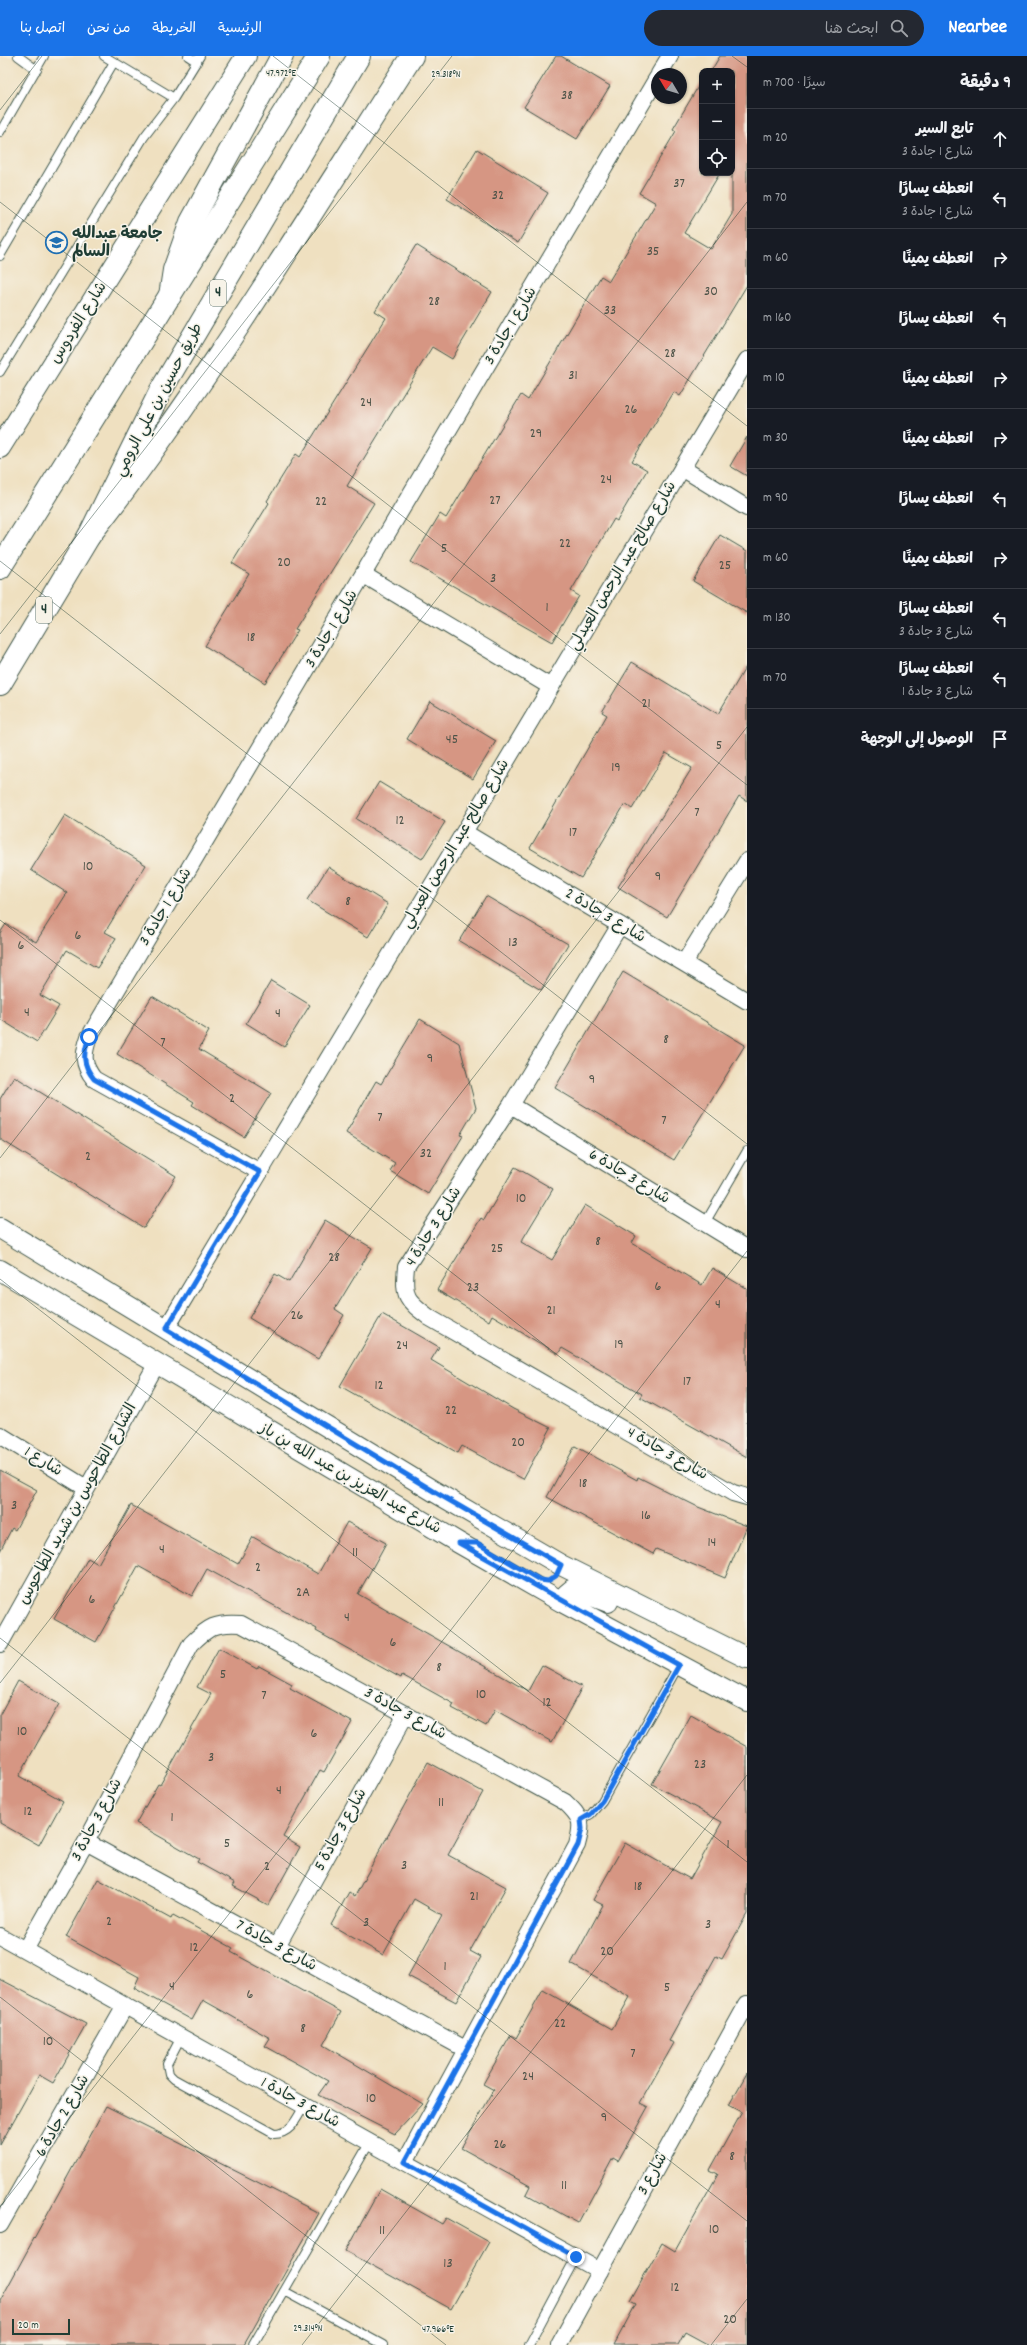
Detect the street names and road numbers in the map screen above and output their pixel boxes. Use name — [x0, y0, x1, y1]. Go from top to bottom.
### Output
street label: شارع الفردوس — [45, 277, 113, 369]
road number: 4 — [210, 280, 226, 306]
street label: شارع 1 جادة 3 — [479, 283, 543, 369]
street label: طريق حسين بن علي الرومي — [109, 319, 210, 481]
street label: شارع صالح عبد الرحمن العبدلي — [563, 477, 684, 656]
street label: شارع 1 جادة 3 — [300, 586, 364, 672]
road number: 4 — [36, 597, 52, 623]
street label: شارع صالح عبد الرحمن العبدلي — [396, 755, 517, 934]
street label: شارع 1 جادة 3 — [134, 864, 198, 950]
street label: شارع 3 جادة 2 — [560, 883, 650, 949]
street label: شارع 3 جادة 6 — [584, 1144, 674, 1210]
street label: شارع 3 جادة 4 — [400, 1183, 468, 1271]
street label: الشارع الطاحوس بن شديد الطاحوس — [13, 1399, 143, 1609]
street label: شارع عبد العزيز بن عبد الله بن باز — [253, 1416, 445, 1541]
street label: شارع 3 جادة 4 — [622, 1421, 712, 1487]
street label: شارع 1 — [19, 1441, 67, 1483]
street label: شارع 3 جادة 3 — [360, 1682, 450, 1746]
street label: شارع 3 جادة 3 — [65, 1774, 129, 1866]
street label: شارع 3 جادة 5 — [309, 1785, 373, 1875]
street label: شارع 3 جادة 7 — [231, 1914, 321, 1978]
street label: شارع 2 جادة 6 — [30, 2071, 96, 2161]
street label: شارع 3 جادة 1 — [256, 2072, 344, 2134]
street label: شارع 3 — [632, 2149, 674, 2199]

